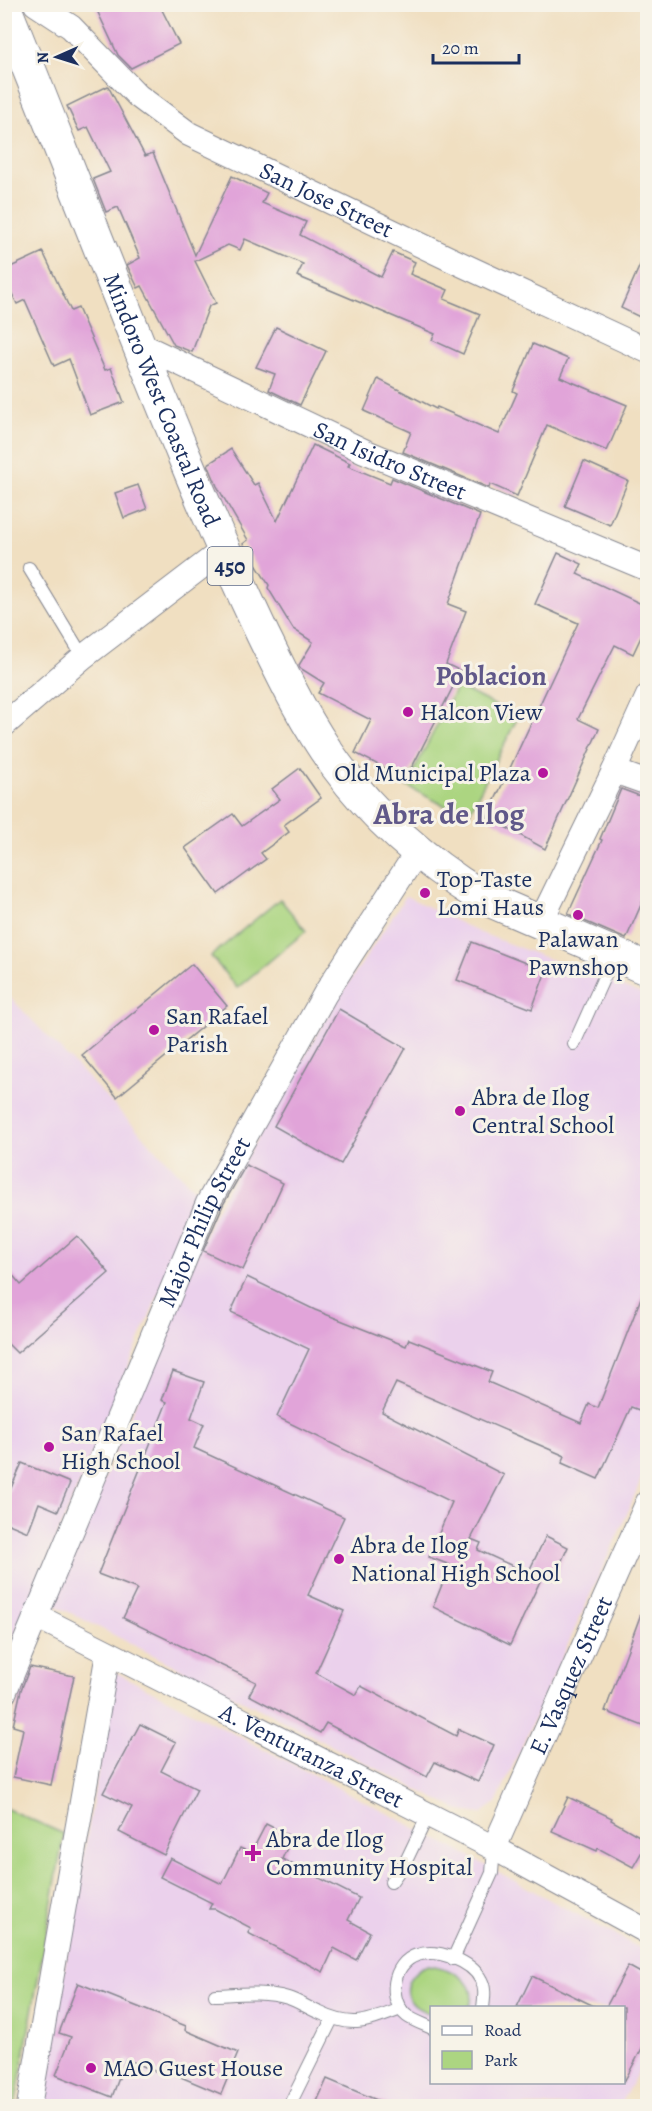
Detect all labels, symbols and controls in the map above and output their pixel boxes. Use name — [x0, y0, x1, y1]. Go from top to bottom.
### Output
north arrow — [27, 27, 87, 87]
scale bar — [433, 27, 518, 65]
text: 20 m — [442, 36, 479, 60]
text: N — [32, 51, 54, 64]
street label: San Jose Street — [254, 154, 399, 245]
street label: Mindoro West Coastal Road — [95, 268, 228, 532]
street label: San Isidro Street — [308, 413, 471, 508]
road number: 450 — [208, 547, 252, 585]
district label: Poblacion — [435, 658, 547, 694]
place label: Halcon View — [420, 696, 543, 728]
marker: Halcon View — [401, 705, 415, 719]
place label: Old Municipal Plaza — [334, 757, 532, 789]
marker: Old Municipal Plaza — [536, 766, 550, 780]
district label: Abra de Ilog — [372, 794, 525, 834]
place label: Top-Taste Lomi Haus — [437, 863, 544, 923]
marker: Top-Taste Lomi Haus — [418, 886, 432, 900]
marker: Palawan Pawnshop — [571, 908, 585, 922]
place label: Palawan Pawnshop — [528, 923, 628, 983]
place label: San Rafael Parish — [166, 1000, 268, 1060]
marker: San Rafael Parish — [147, 1023, 161, 1037]
place label: Abra de Ilog Central School — [471, 1081, 614, 1141]
marker: Abra de Ilog Central School — [453, 1104, 467, 1118]
street label: Major Philip Street — [150, 1131, 258, 1312]
place label: San Rafael High School — [61, 1417, 180, 1477]
marker: San Rafael High School — [42, 1440, 56, 1454]
place label: Abra de Ilog National High School — [350, 1529, 560, 1589]
marker: Abra de Ilog National High School — [332, 1552, 346, 1566]
street label: E. Vasquez Street — [522, 1591, 620, 1760]
street label: A. Venturanza Street — [213, 1695, 409, 1816]
place label: Abra de Ilog Community Hospital — [265, 1823, 472, 1883]
marker: Abra de Ilog Community Hospital — [244, 1844, 262, 1862]
legend — [430, 2006, 625, 2084]
text: Road — [484, 2018, 522, 2042]
text: Park — [484, 2048, 518, 2072]
place label: MAO Guest House — [103, 2052, 283, 2084]
marker: MAO Guest House — [84, 2061, 98, 2075]

